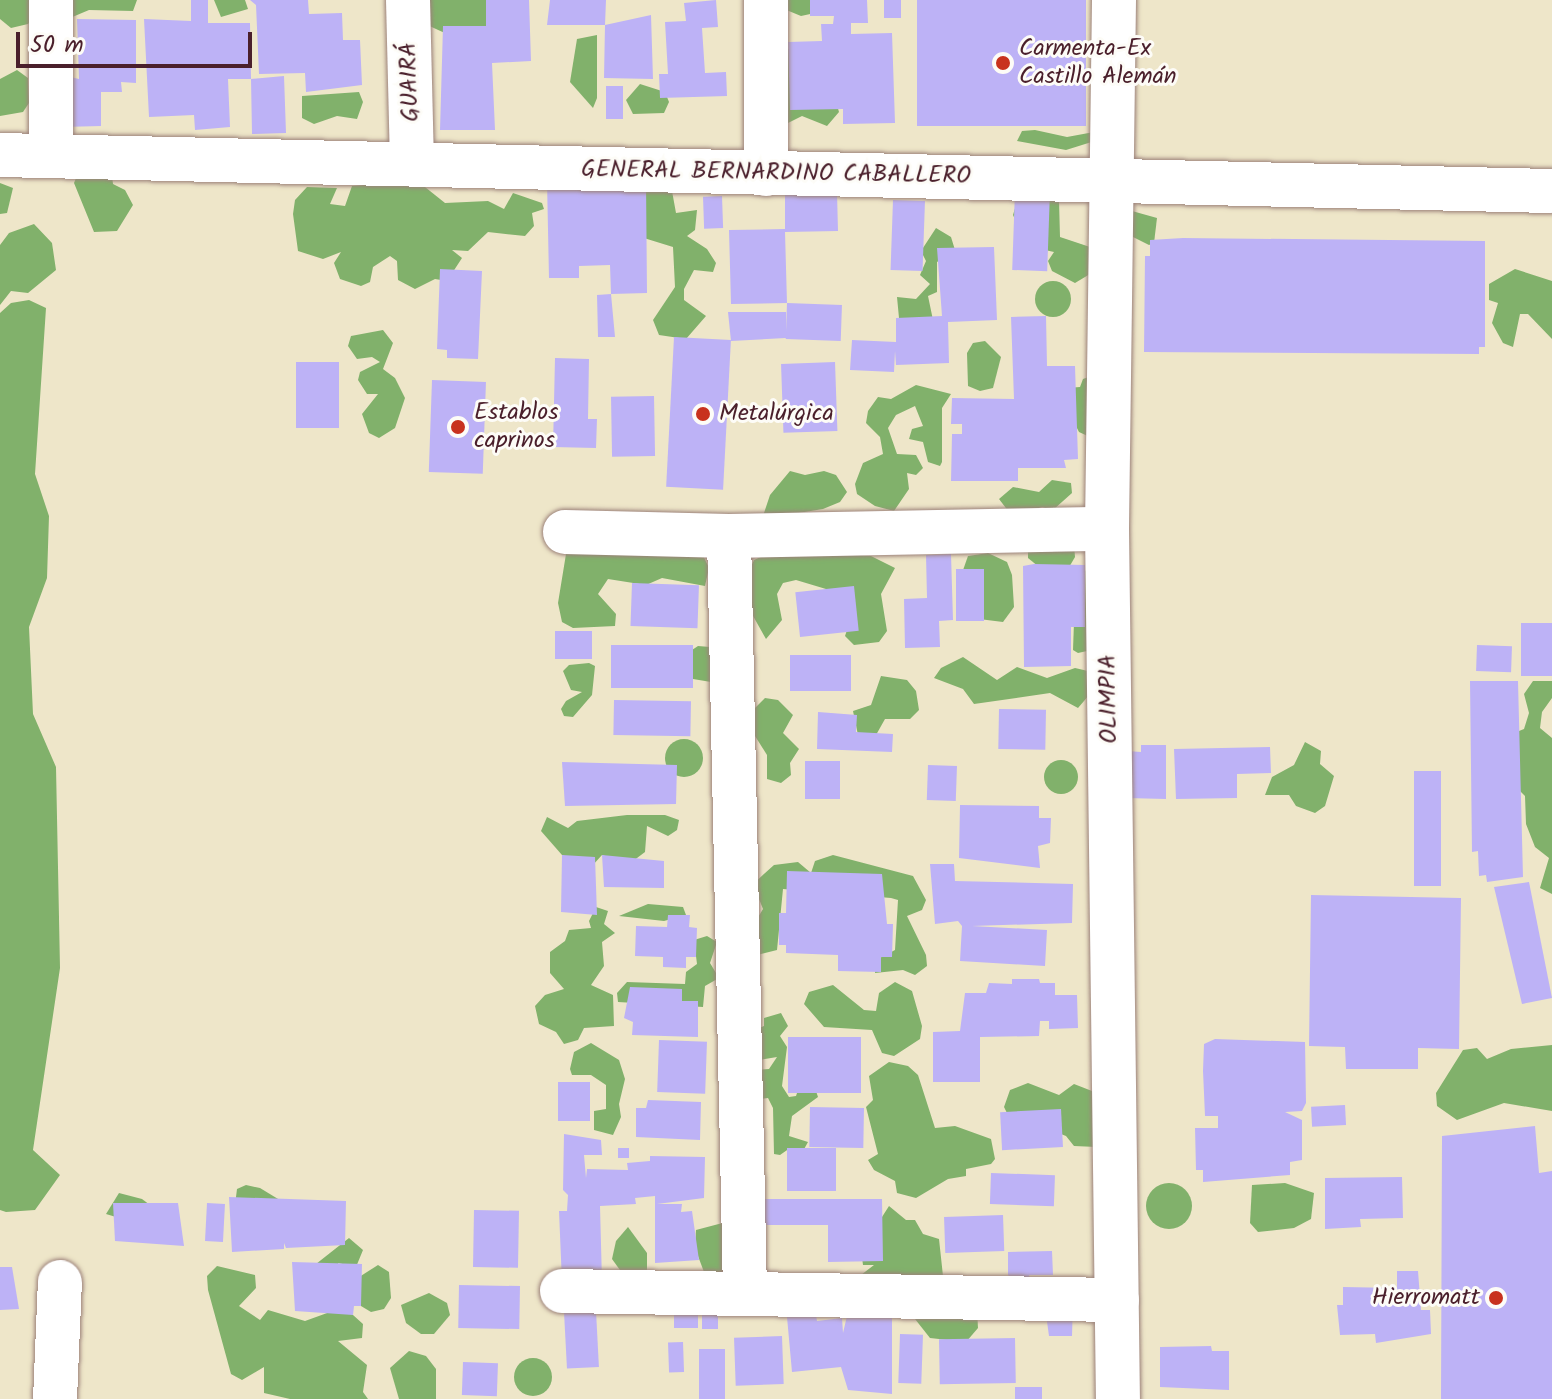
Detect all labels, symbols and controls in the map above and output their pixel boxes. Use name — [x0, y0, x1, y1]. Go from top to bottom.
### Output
scale bar — [20, 16, 256, 66]
text: 50 m — [30, 26, 84, 65]
place label: Carmenta-Ex Castillo Alemán — [1019, 35, 1177, 91]
street label: GUAIRÁ — [394, 42, 426, 122]
marker: Carmenta-Ex Castillo Alemán — [994, 54, 1012, 72]
street label: GENERAL BERNARDINO CABALLERO — [581, 155, 971, 191]
place label: Establos caprinos — [474, 399, 558, 455]
place label: Metalúrgica — [719, 400, 834, 428]
marker: Metalúrgica — [694, 405, 712, 423]
marker: Establos caprinos — [449, 418, 467, 436]
street label: OLIMPIA — [1094, 654, 1124, 744]
place label: Hierromatt — [1372, 1284, 1480, 1312]
marker: Hierromatt — [1487, 1289, 1505, 1307]

